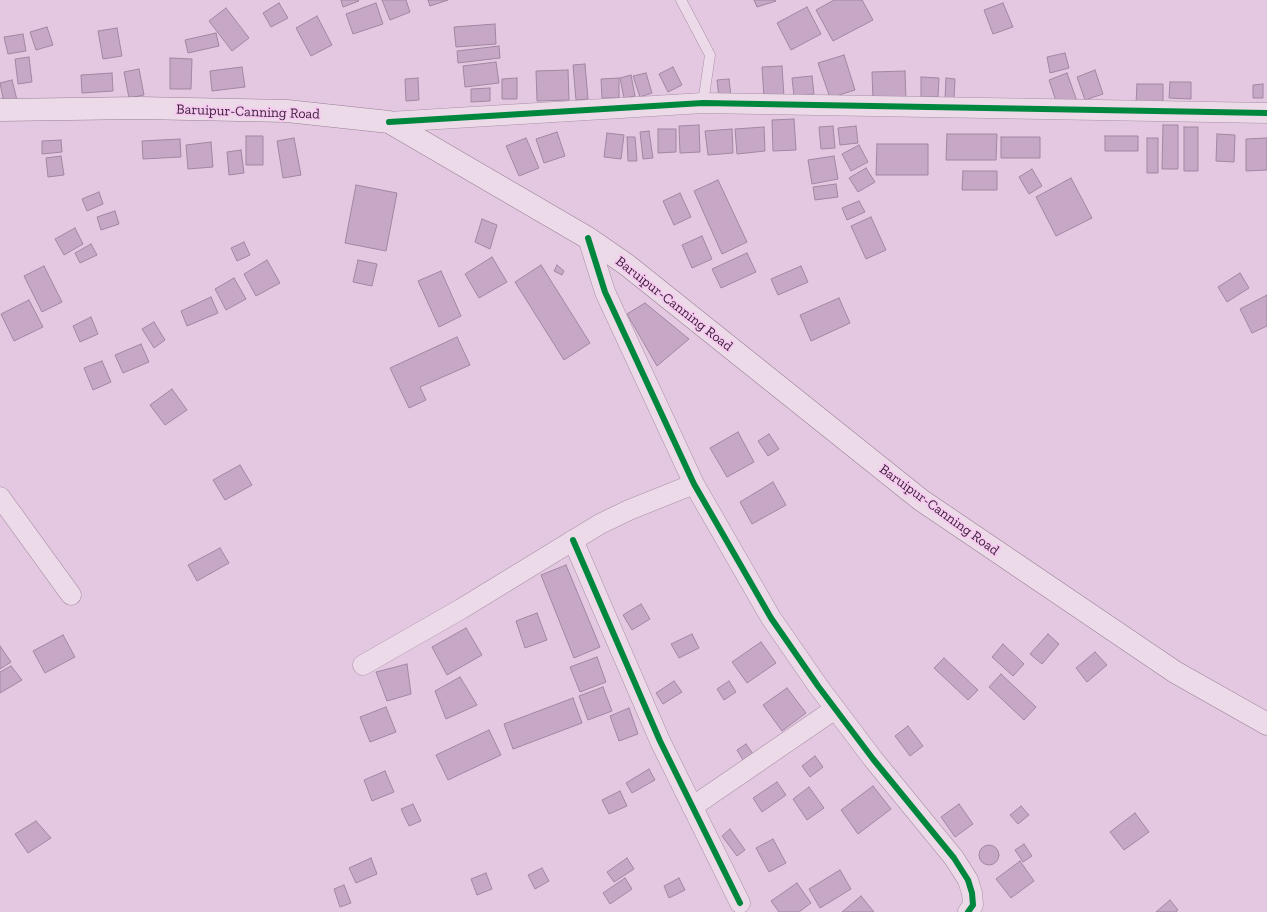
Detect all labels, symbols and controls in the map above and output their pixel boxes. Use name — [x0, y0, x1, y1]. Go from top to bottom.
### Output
street label: Baruipur-Canning Road — [176, 101, 320, 123]
street label: Baruipur-Canning Road — [612, 253, 736, 355]
street label: Baruipur-Canning Road — [876, 461, 1002, 559]

